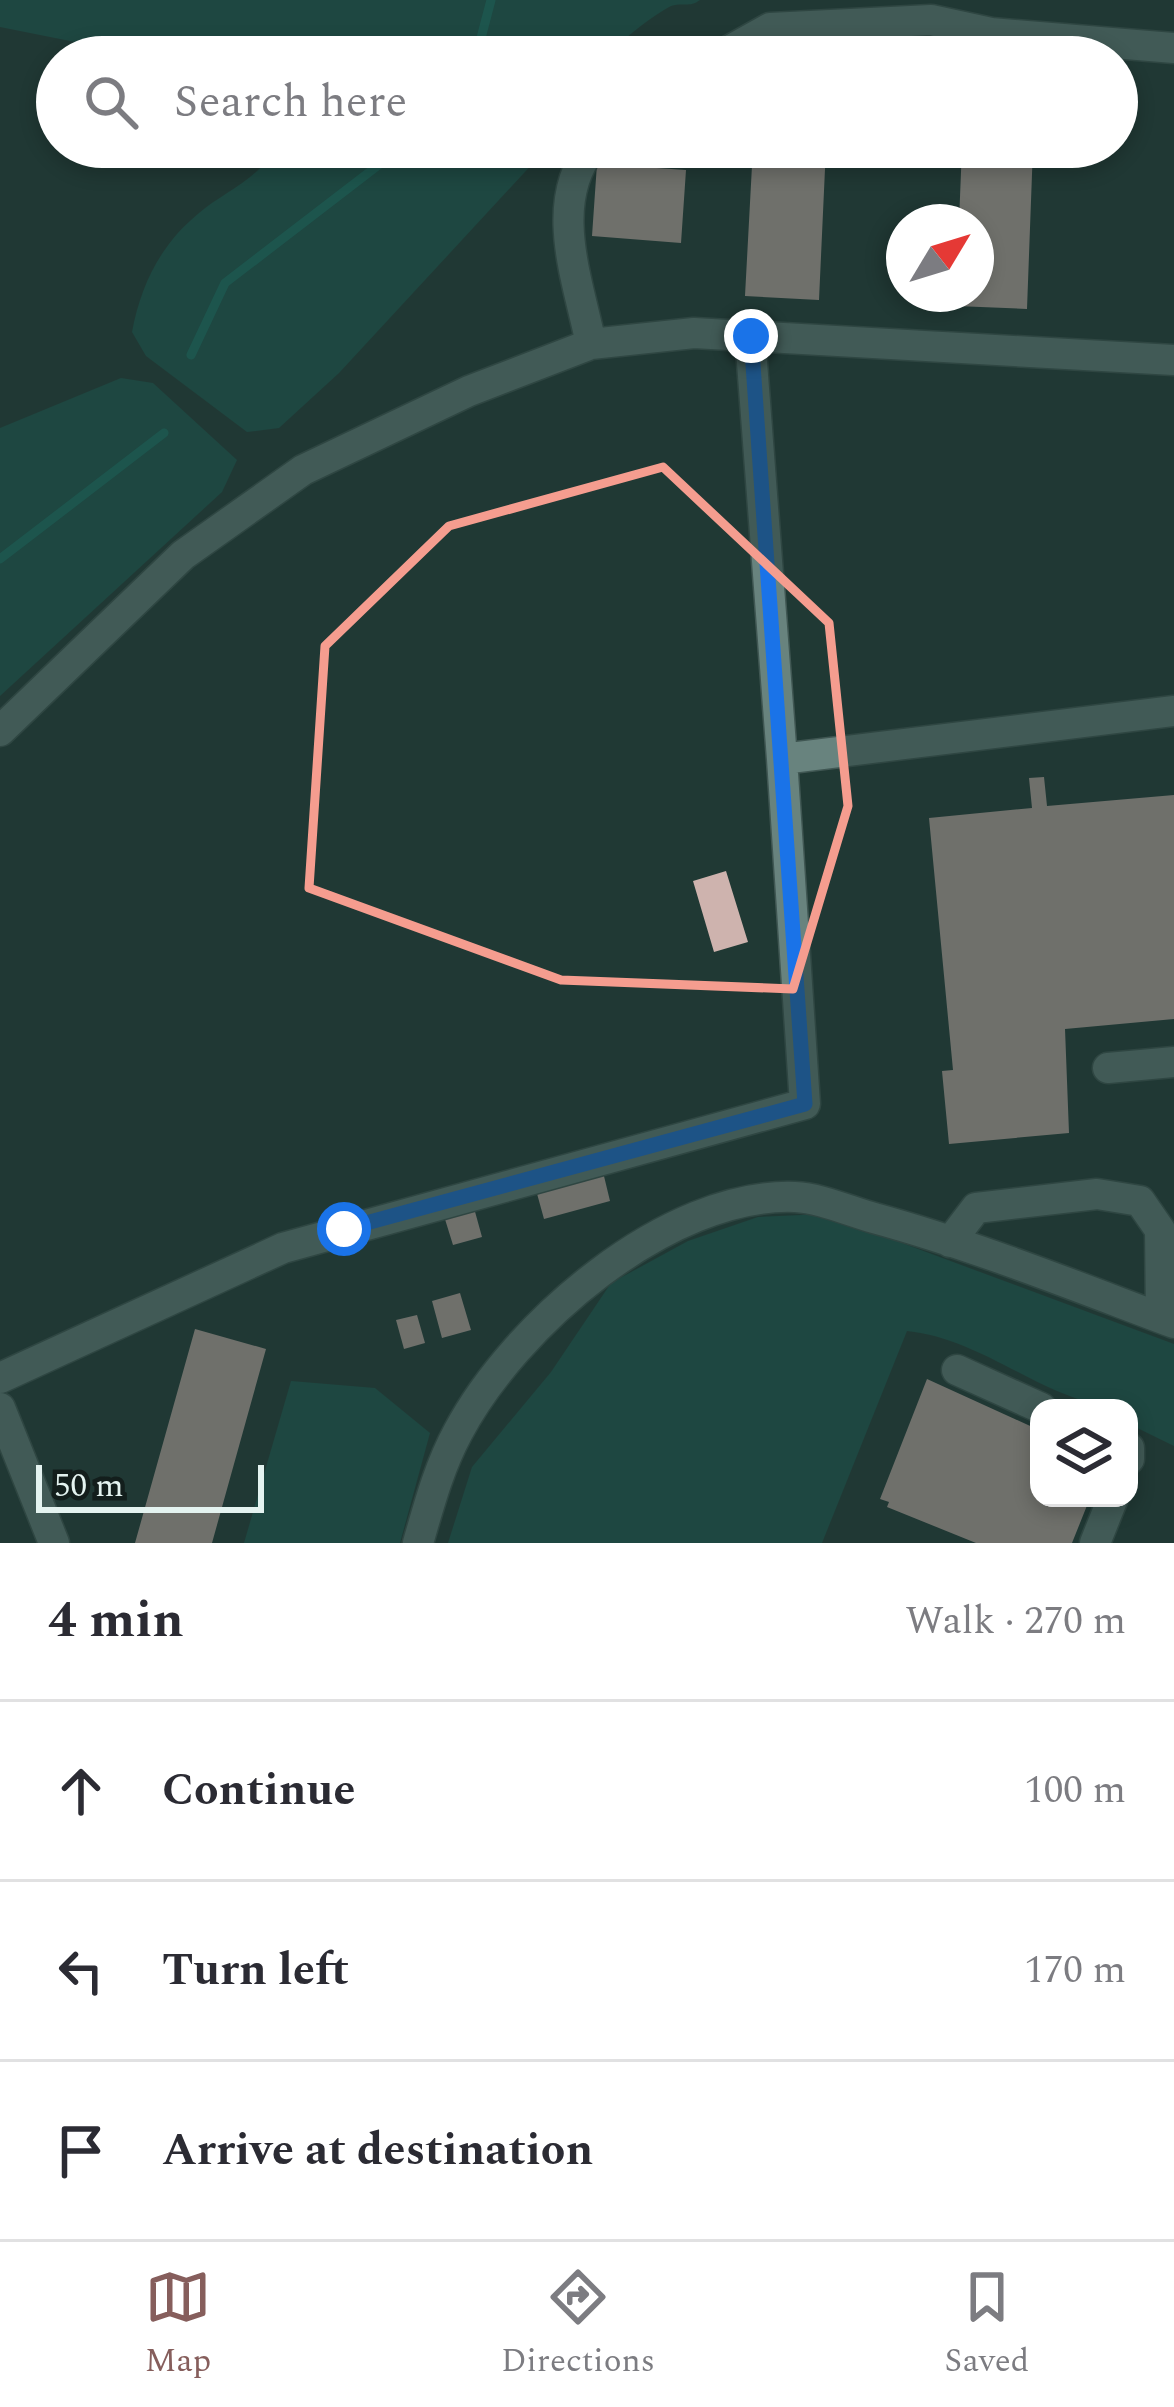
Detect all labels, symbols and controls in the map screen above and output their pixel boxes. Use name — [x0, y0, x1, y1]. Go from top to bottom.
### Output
search box — [36, 36, 1138, 168]
text: Search here — [174, 68, 407, 137]
icon: search — [78, 69, 144, 135]
north arrow — [886, 204, 994, 312]
route end — [724, 309, 778, 363]
route start — [317, 1202, 371, 1256]
map controls — [1030, 1399, 1138, 1507]
button: layers — [1030, 1399, 1138, 1507]
scale bar — [36, 1459, 264, 1512]
text: 50 m — [54, 1461, 124, 1511]
text: 4 min — [48, 1582, 184, 1660]
text: Walk · 270 m — [905, 1592, 1126, 1651]
text: Continue — [162, 1756, 355, 1825]
icon: ahead — [48, 1758, 114, 1824]
text: 100 m — [1024, 1761, 1126, 1820]
text: Turn left — [162, 1936, 349, 2005]
icon: left — [48, 1938, 114, 2004]
text: 170 m — [1024, 1941, 1126, 2000]
text: Arrive at destination — [162, 2116, 593, 2185]
icon: arrive — [48, 2118, 114, 2184]
tab: Map — [145, 2264, 211, 2386]
tab: Directions — [501, 2264, 655, 2386]
tab: Saved — [945, 2264, 1029, 2386]

